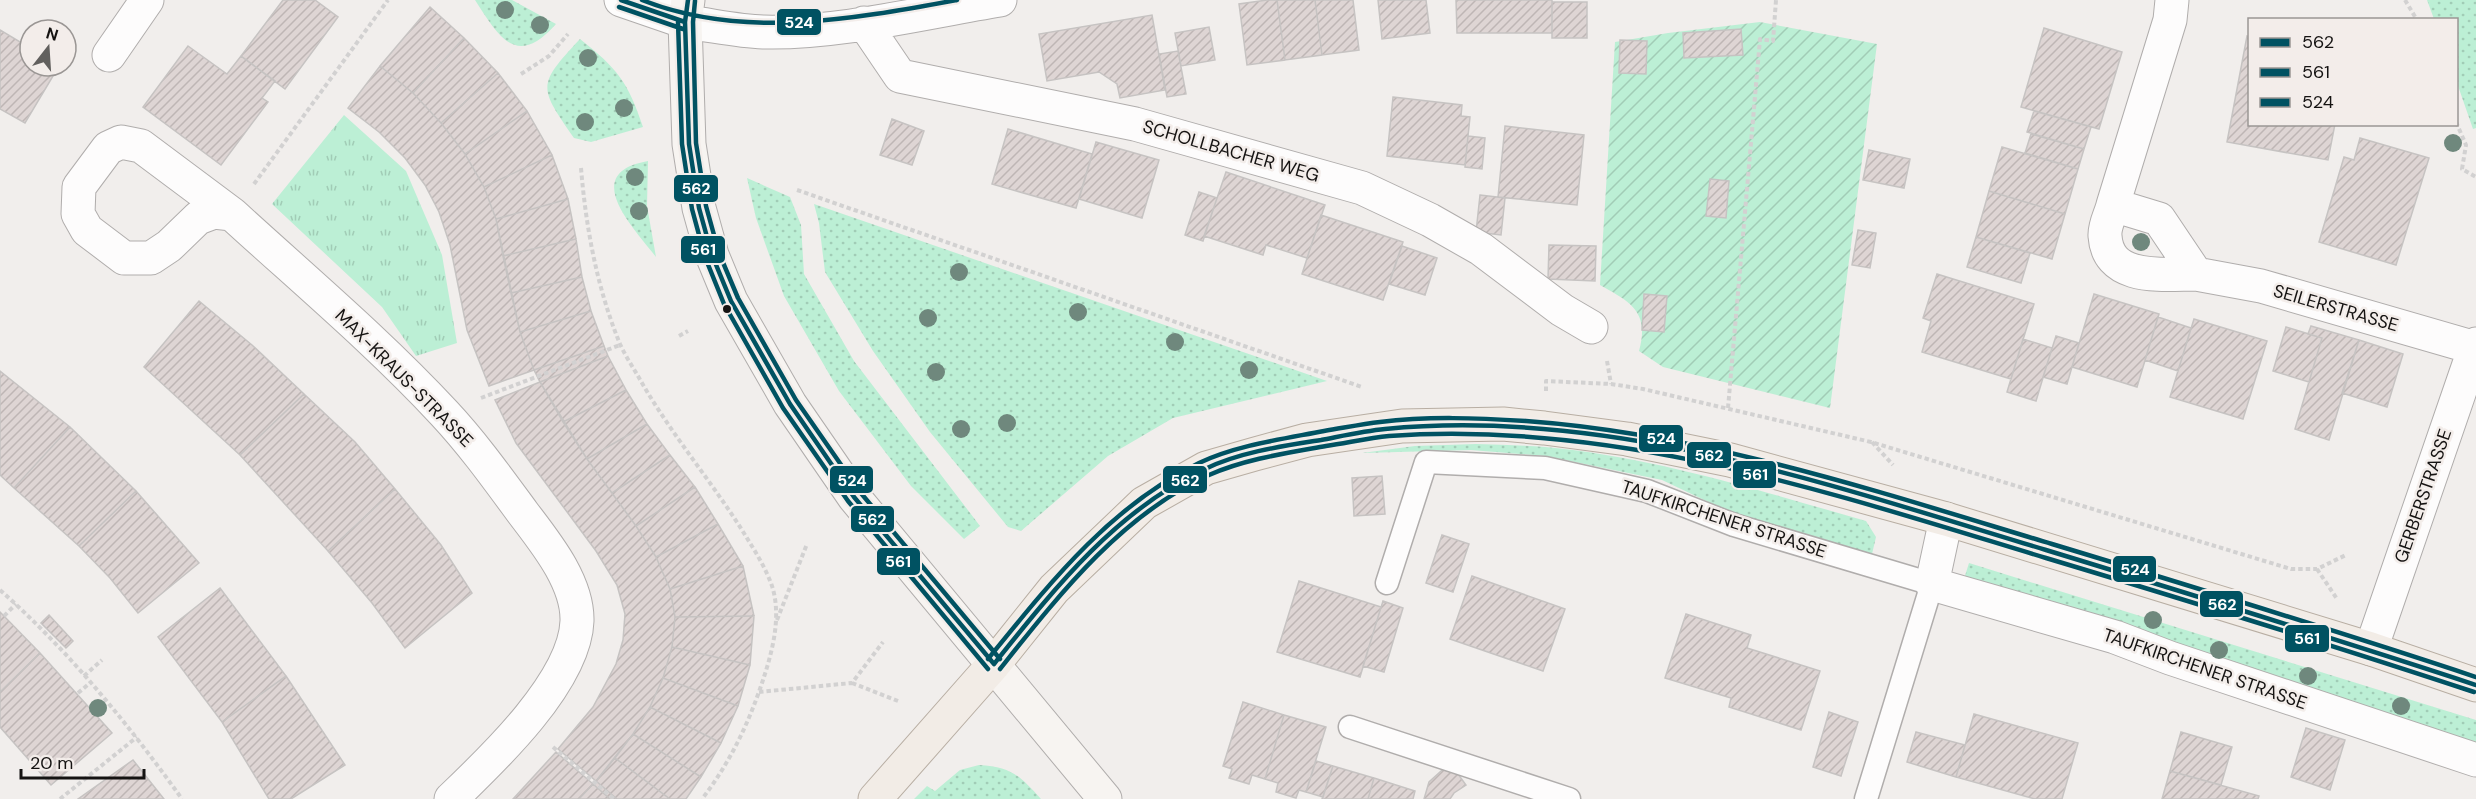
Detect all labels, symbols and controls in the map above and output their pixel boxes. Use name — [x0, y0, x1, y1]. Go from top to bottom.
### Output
line badge: 524 — [776, 8, 822, 36]
text: 524 — [784, 12, 814, 33]
north arrow — [18, 18, 78, 78]
legend — [2248, 18, 2458, 126]
text: N — [44, 22, 61, 46]
text: 562 — [2302, 30, 2334, 54]
text: 561 — [2302, 60, 2330, 84]
text: 524 — [2302, 90, 2334, 114]
street label: SCHOLLBACHER WEG — [1140, 114, 1322, 188]
line badge: 562 — [673, 174, 719, 203]
text: 562 — [681, 178, 711, 199]
line badge: 561 — [680, 235, 726, 264]
text: 561 — [690, 239, 716, 260]
street label: SEILERSTRASSE — [2271, 279, 2401, 337]
unlabelled marker — [721, 303, 733, 315]
street label: MAX-KRAUS-STRASSE — [330, 304, 478, 452]
line badge: 524 — [1638, 424, 1684, 453]
street label: GERBERSTRASSE — [2389, 426, 2457, 566]
text: 524 — [1646, 428, 1676, 449]
line badge: 562 — [1686, 441, 1732, 469]
text: 562 — [1694, 445, 1724, 466]
line badge: 561 — [1732, 460, 1777, 489]
text: 561 — [1742, 464, 1768, 485]
line badge: 524 — [829, 465, 874, 494]
line badge: 562 — [1162, 465, 1208, 494]
text: 524 — [837, 470, 867, 491]
text: 562 — [1170, 470, 1200, 491]
street label: TAUFKIRCHENER STRASSE — [1618, 474, 1830, 564]
line badge: 562 — [850, 505, 895, 533]
text: 562 — [857, 509, 887, 530]
line badge: 561 — [876, 547, 921, 576]
text: 561 — [885, 551, 911, 572]
line badge: 524 — [2112, 555, 2157, 583]
text: 524 — [2120, 559, 2150, 580]
line badge: 562 — [2199, 590, 2244, 618]
text: 562 — [2207, 594, 2237, 615]
street label: TAUFKIRCHENER STRASSE — [2100, 623, 2310, 715]
line badge: 561 — [2284, 624, 2330, 653]
text: 561 — [2294, 628, 2320, 649]
scale bar — [21, 742, 144, 780]
text: 20 m — [30, 751, 73, 775]

